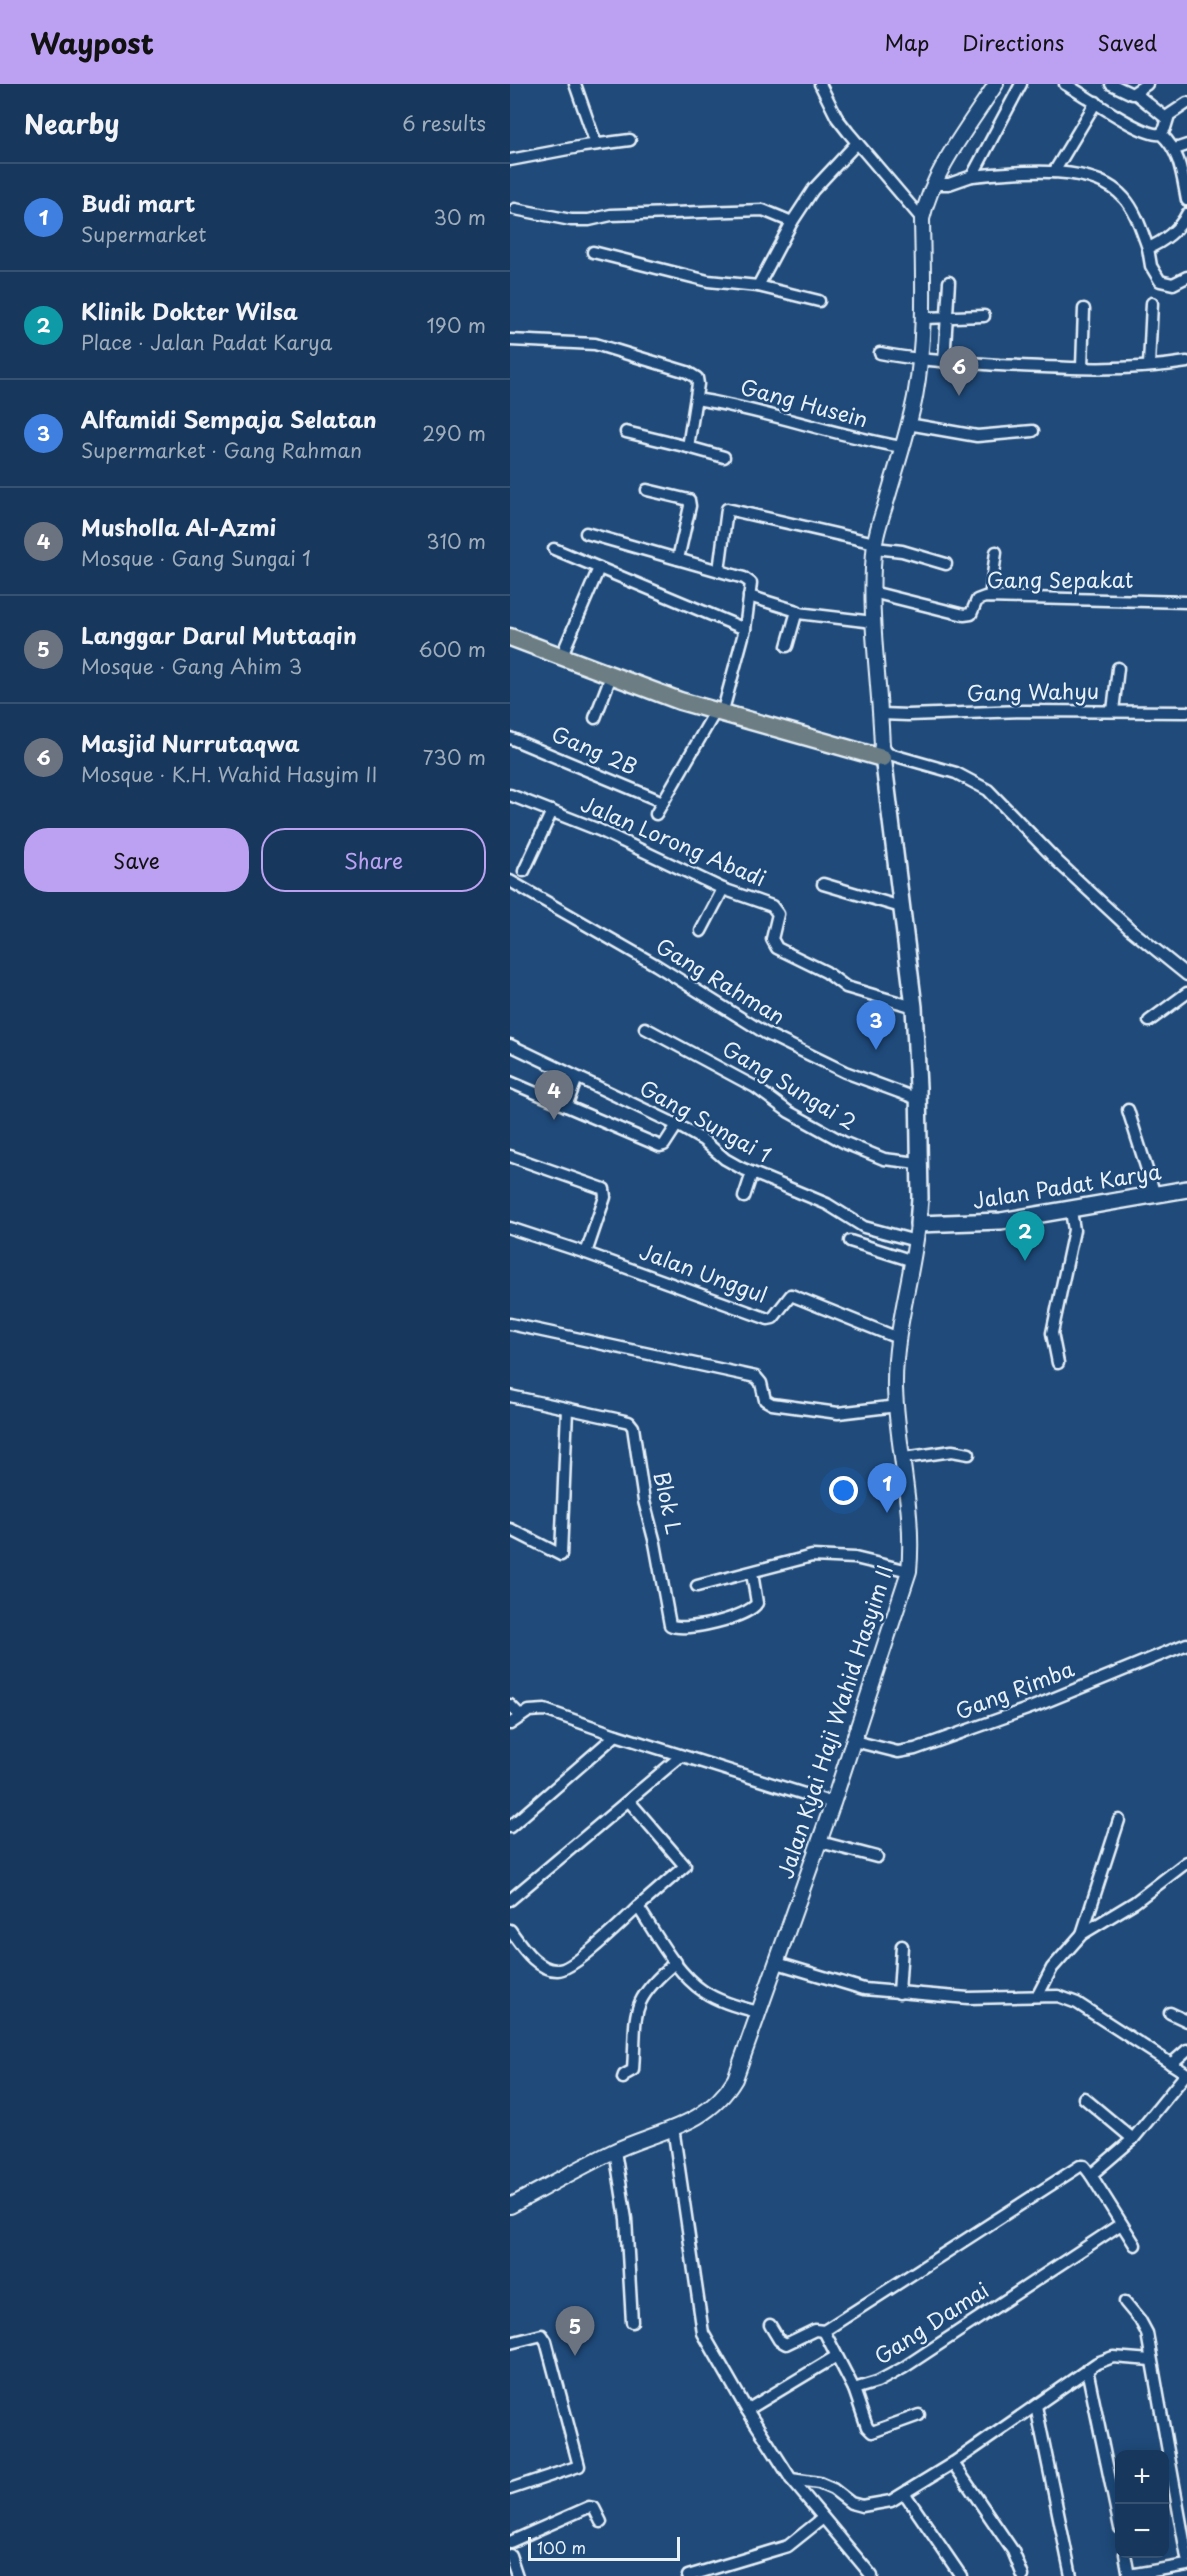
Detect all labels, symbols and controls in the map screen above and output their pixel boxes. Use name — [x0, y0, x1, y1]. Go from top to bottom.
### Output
text: Waypost — [30, 21, 154, 64]
text: Map — [884, 26, 929, 58]
text: Directions — [962, 26, 1064, 58]
text: Saved — [1097, 26, 1157, 58]
text: Nearby — [24, 104, 119, 143]
text: 6 results — [402, 108, 486, 138]
text: Budi mart — [81, 186, 195, 219]
text: 1 — [39, 202, 48, 232]
text: 30 m — [433, 202, 486, 232]
text: Supermarket — [81, 219, 207, 249]
text: Klinik Dokter Wilsa — [81, 294, 298, 327]
text: 2 — [36, 310, 51, 340]
text: 190 m — [427, 310, 486, 340]
text: Place · Jalan Padat Karya — [81, 327, 332, 357]
pin: 6 — [940, 346, 978, 396]
street label: Gang Husein — [737, 370, 872, 434]
text: Alfamidi Sempaja Selatan — [81, 402, 377, 435]
text: 3 — [37, 418, 50, 448]
text: 290 m — [422, 418, 486, 448]
text: Supermarket · Gang Rahman — [81, 435, 362, 465]
text: Musholla Al-Azmi — [81, 510, 276, 543]
text: 4 — [37, 526, 50, 556]
text: 310 m — [426, 526, 486, 556]
text: Mosque · Gang Sungai 1 — [81, 543, 311, 573]
street label: Gang Sepakat — [987, 563, 1133, 595]
text: Langgar Darul Muttaqin — [81, 618, 357, 651]
text: 5 — [37, 634, 50, 664]
text: 600 m — [418, 634, 486, 664]
text: Mosque · Gang Ahim 3 — [81, 651, 302, 681]
street label: Gang Wahyu — [967, 674, 1099, 708]
street label: Gang 2B — [547, 717, 643, 782]
text: Masjid Nurrutaqwa — [81, 726, 300, 759]
text: 6 — [36, 742, 51, 772]
text: 730 m — [423, 742, 486, 772]
text: Mosque · K.H. Wahid Hasyim II — [81, 759, 377, 789]
street label: Jalan Lorong Abadi — [576, 787, 771, 894]
button: Save — [24, 828, 249, 892]
button: Share — [261, 828, 486, 892]
street label: Gang Rahman — [650, 929, 792, 1032]
pin: 3 — [856, 1000, 896, 1050]
street label: Gang Sungai 2 — [717, 1032, 863, 1137]
pin: 4 — [534, 1070, 573, 1120]
street label: Gang Sungai 1 — [634, 1071, 778, 1170]
street label: Jalan Padat Karya — [970, 1154, 1164, 1216]
pin: 2 — [1006, 1212, 1044, 1261]
street label: Jalan Unggul — [635, 1234, 772, 1310]
pin: 1 — [868, 1464, 907, 1513]
street label: Blok L — [647, 1468, 691, 1537]
your location — [829, 1476, 858, 1505]
street label: Jalan Kyai Haji Wahid Hasyim II — [768, 1560, 900, 1882]
street label: Gang Rimba — [950, 1652, 1078, 1726]
street label: Gang Damai — [867, 2273, 994, 2371]
pin: 5 — [556, 2306, 594, 2356]
map controls — [1115, 2450, 1169, 2558]
button: + — [1115, 2450, 1169, 2504]
button: − — [1115, 2504, 1169, 2558]
scale bar — [528, 2534, 680, 2562]
text: 100 m — [537, 2535, 586, 2559]

